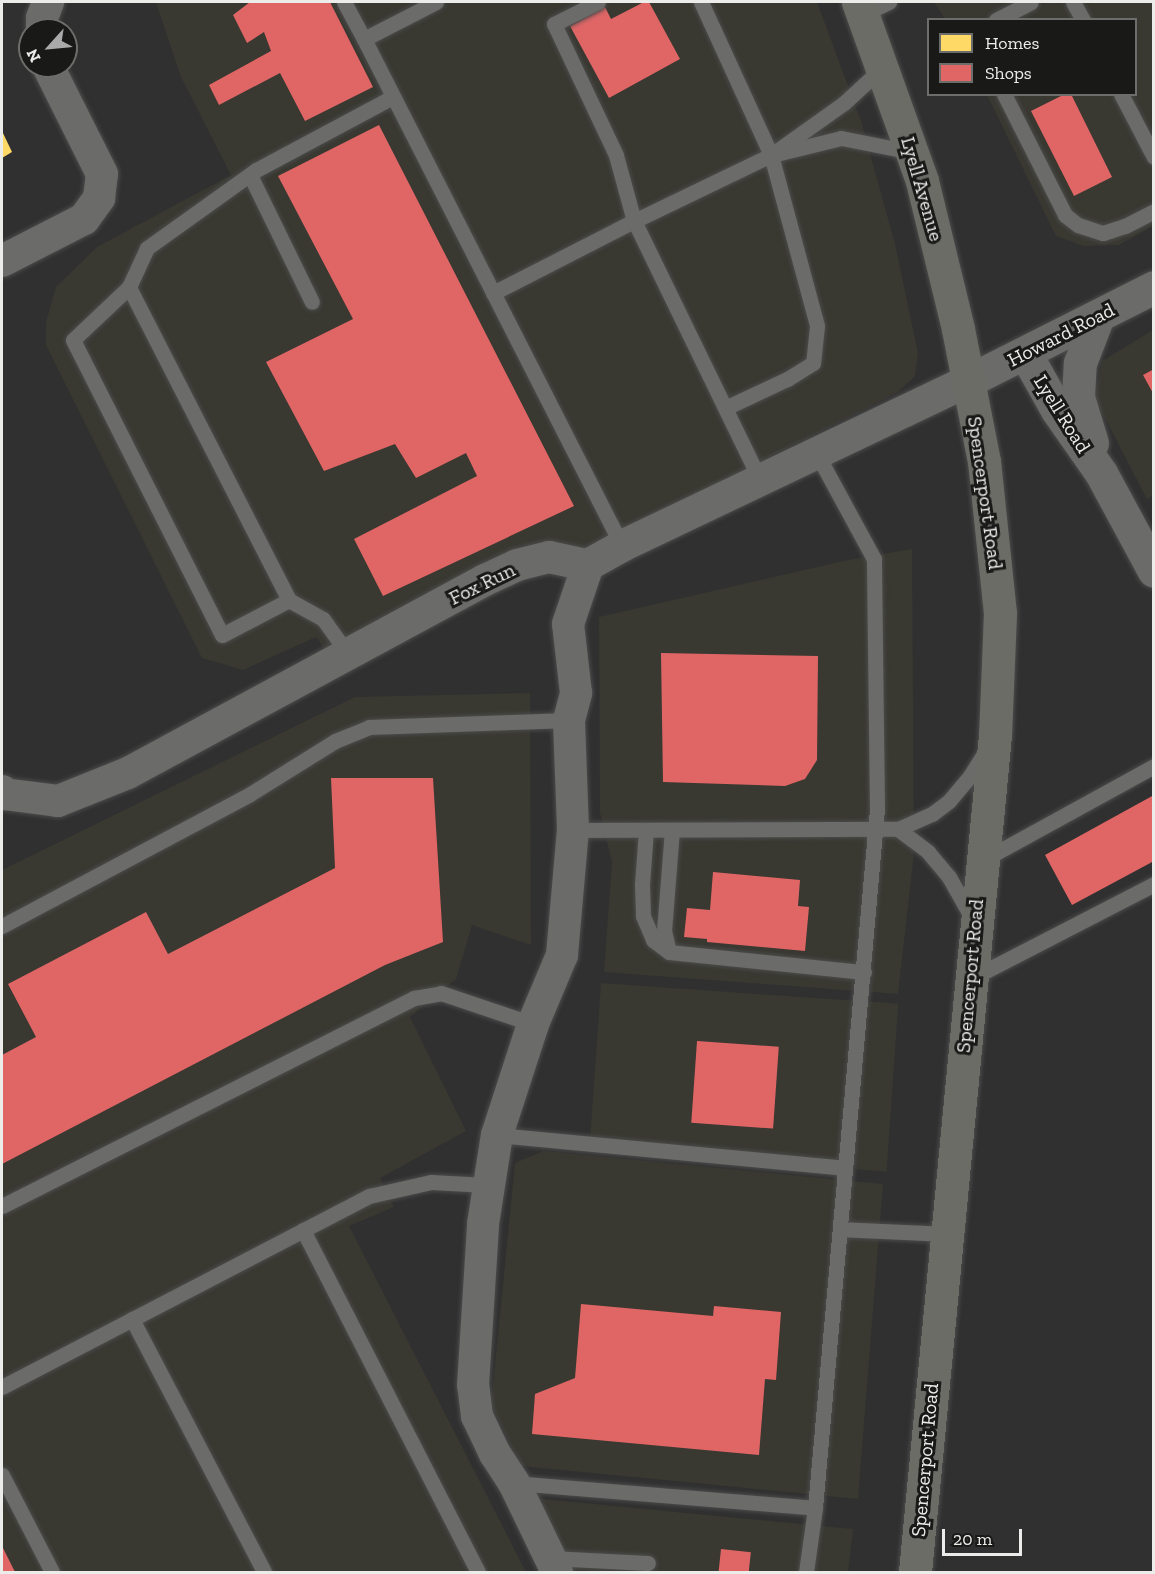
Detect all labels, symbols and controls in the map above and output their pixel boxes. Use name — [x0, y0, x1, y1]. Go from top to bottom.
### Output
north arrow — [18, 18, 78, 78]
legend — [927, 18, 1137, 96]
text: Homes — [985, 32, 1039, 54]
text: N — [22, 46, 45, 65]
text: Shops — [985, 62, 1032, 84]
street label: Lyell Avenue — [896, 134, 948, 244]
street label: Howard Road — [1004, 298, 1118, 372]
street label: Lyell Road — [1029, 370, 1095, 458]
street label: Spencerport Road — [962, 415, 1008, 571]
street label: Fox Run — [445, 558, 519, 610]
street label: Spencerport Road — [951, 898, 989, 1054]
street label: Spencerport Road — [906, 1382, 944, 1538]
scale bar — [945, 1517, 1024, 1555]
text: 20 m — [953, 1528, 992, 1550]

